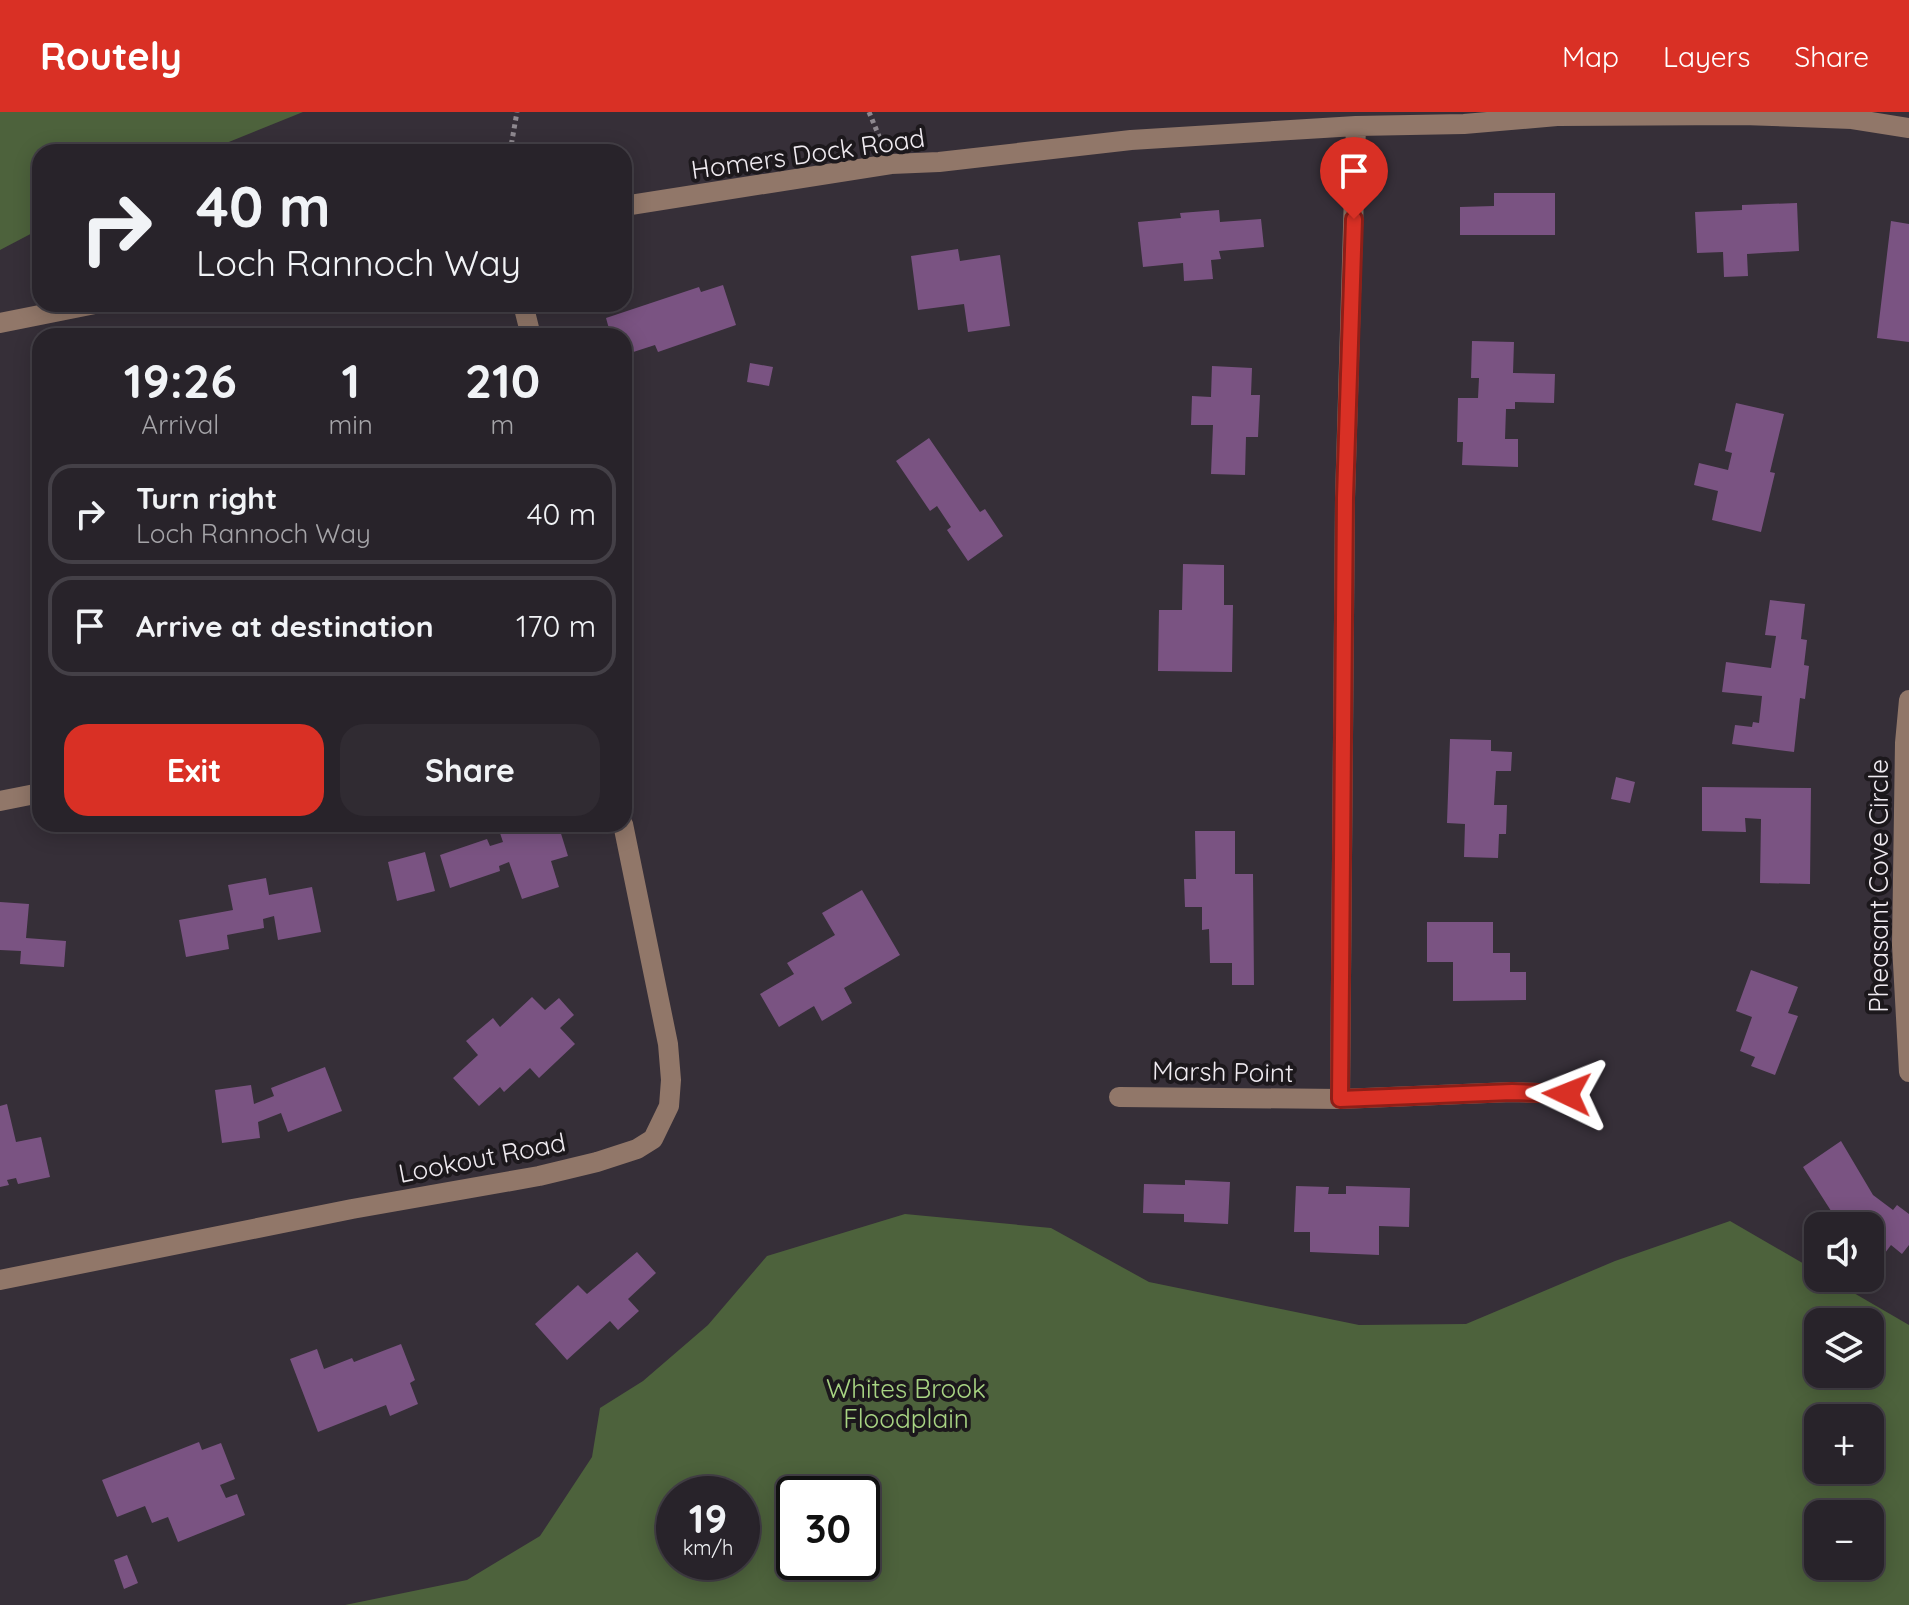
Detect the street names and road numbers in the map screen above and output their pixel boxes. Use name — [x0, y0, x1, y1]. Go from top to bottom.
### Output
street label: Homers Dock Road — [689, 121, 927, 186]
street label: Pheasant Cove Circle — [1862, 759, 1895, 1013]
street label: Marsh Point — [1152, 1054, 1294, 1089]
street label: Lookout Road — [396, 1125, 568, 1190]

